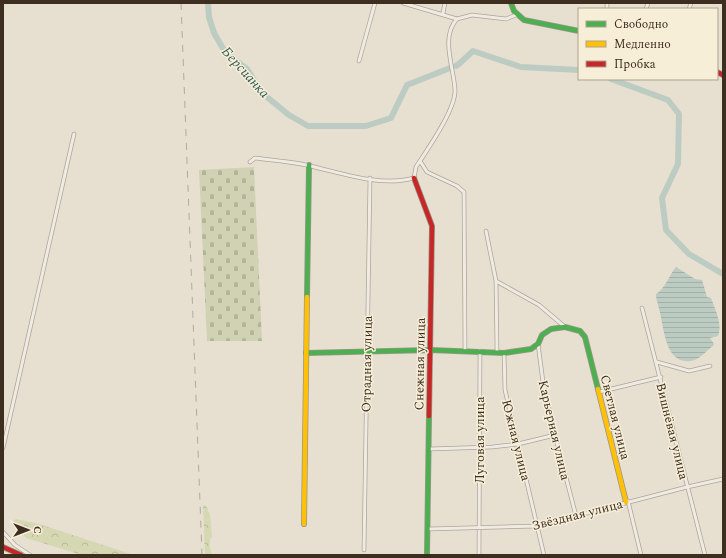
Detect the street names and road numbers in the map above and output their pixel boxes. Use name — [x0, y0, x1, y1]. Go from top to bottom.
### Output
street label: Отрадная улица — [356, 315, 378, 413]
street label: Снежная улица — [409, 317, 431, 411]
street label: Светлая улица — [595, 373, 635, 463]
street label: Карьерная улица — [533, 378, 575, 483]
street label: Вишнёвая улица — [650, 381, 694, 482]
street label: Луговая улица — [470, 396, 490, 484]
street label: Южная улица — [496, 397, 536, 484]
street label: Звёздная улица — [530, 494, 626, 536]

